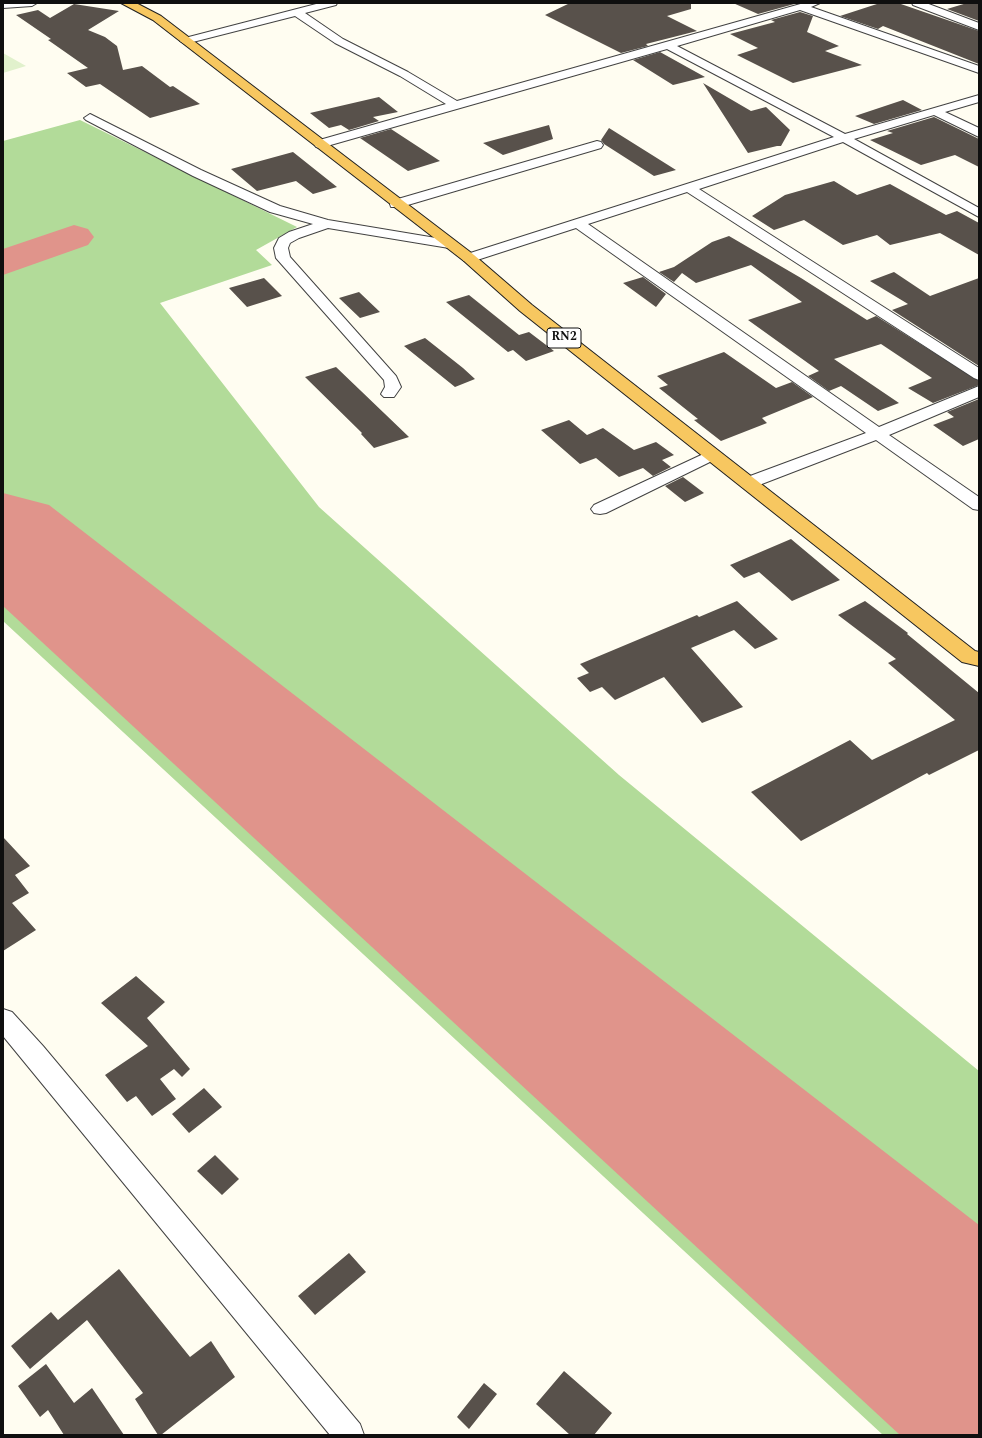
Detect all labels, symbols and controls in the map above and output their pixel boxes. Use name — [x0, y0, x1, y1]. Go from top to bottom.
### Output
road number: RN2 — [547, 328, 581, 348]

